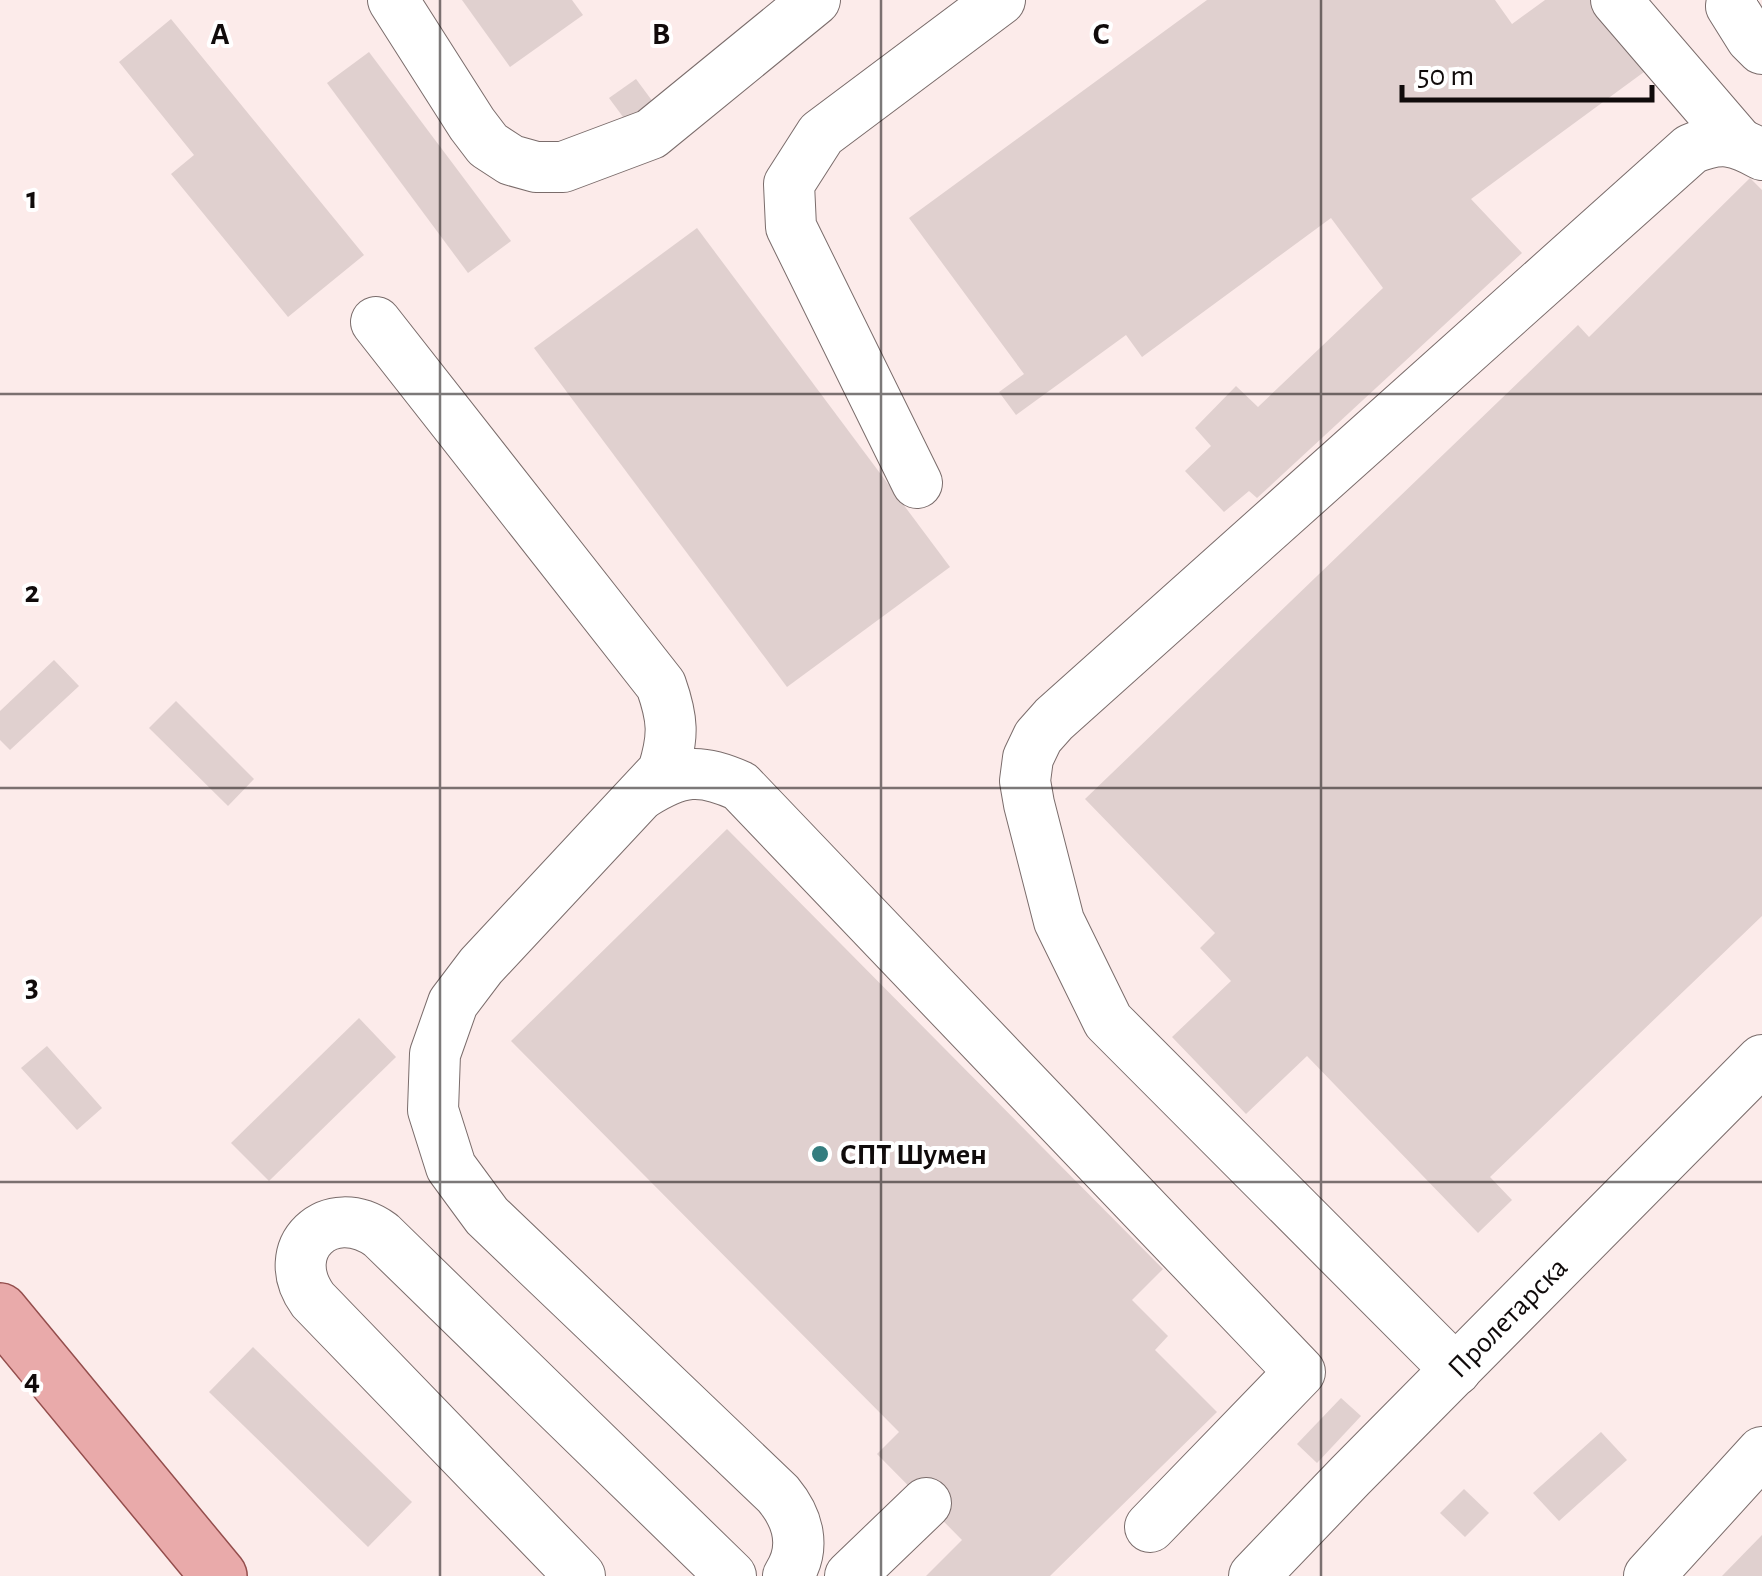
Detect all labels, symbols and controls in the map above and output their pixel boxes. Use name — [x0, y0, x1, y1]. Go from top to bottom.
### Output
text: A — [210, 18, 230, 50]
text: B — [652, 18, 670, 50]
text: C — [1093, 18, 1110, 50]
scale bar — [1402, 40, 1652, 102]
text: 50 m — [1417, 61, 1474, 91]
text: 1 — [26, 182, 38, 214]
text: 2 — [24, 576, 40, 608]
text: 3 — [25, 970, 39, 1002]
place label: СПТ Шумен — [840, 1140, 987, 1170]
marker: СПТ Шумен — [809, 1143, 831, 1165]
street label: Пролетарска — [1442, 1252, 1573, 1384]
text: 4 — [24, 1364, 40, 1396]

